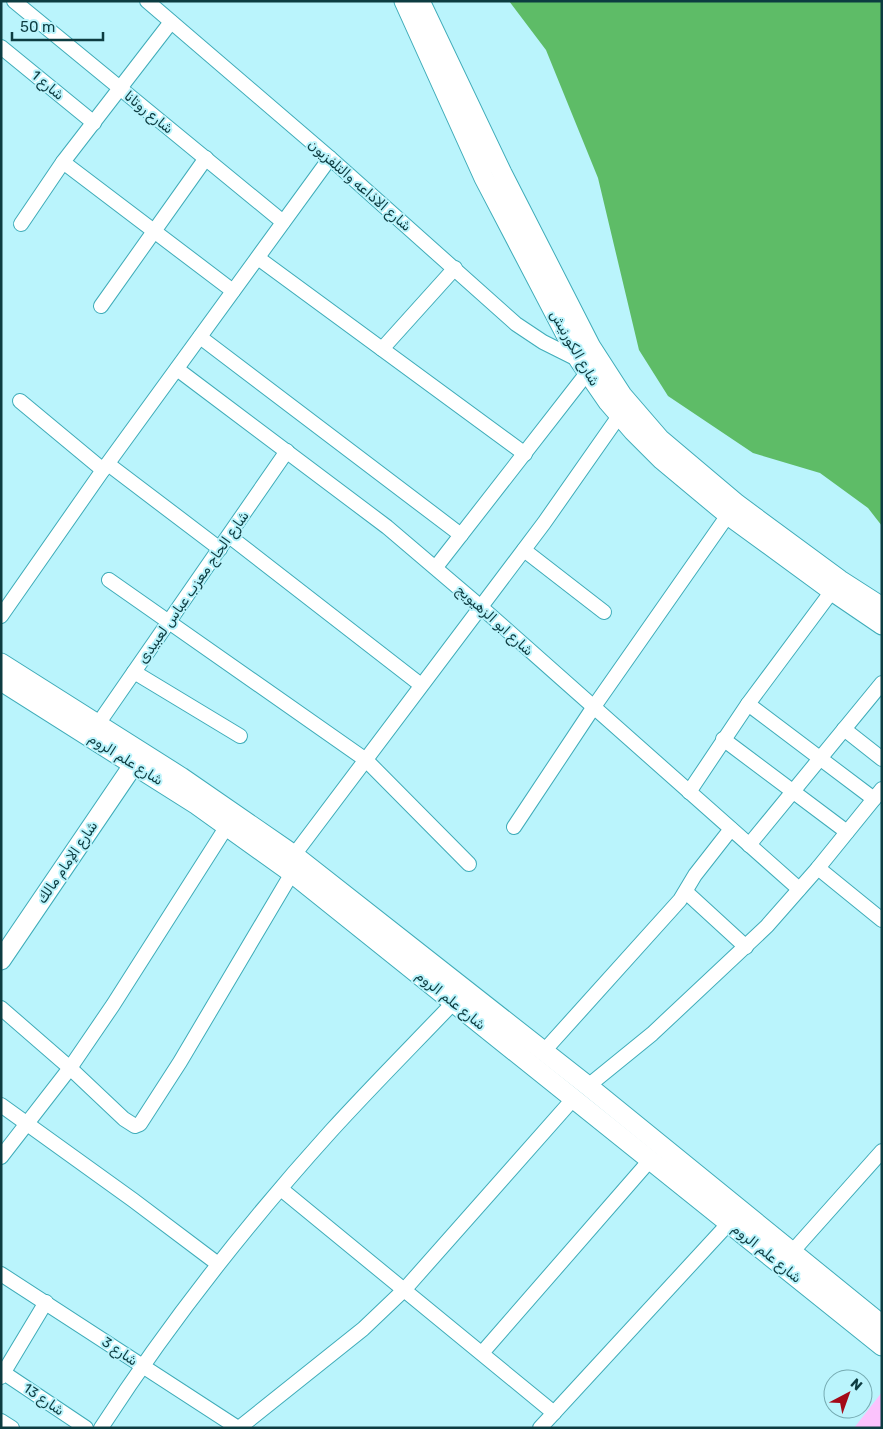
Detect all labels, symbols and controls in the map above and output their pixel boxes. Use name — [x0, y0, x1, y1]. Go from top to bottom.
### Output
scale bar — [12, 10, 104, 42]
text: 50 m — [20, 18, 55, 36]
street label: شارع 1 — [27, 67, 67, 105]
street label: شارع روتانا — [119, 87, 177, 139]
street label: شارع الاذاعه والتلفزيون — [303, 136, 415, 236]
street label: شارع الكورنيش — [544, 307, 603, 390]
street label: شارع الحاج معزب عباس لعبيدى — [134, 508, 254, 668]
street label: شارع ابو الزهيويج — [451, 581, 537, 661]
street label: شارع علم الروم — [84, 730, 166, 791]
street label: شارع الإمام مالك — [34, 818, 103, 908]
street label: شارع علم الروم — [411, 967, 489, 1035]
street label: شارع علم الروم — [727, 1220, 805, 1288]
street label: شارع 3 — [97, 1333, 141, 1371]
north arrow — [823, 1369, 873, 1419]
text: N — [847, 1375, 866, 1394]
street label: شارع 13 — [19, 1380, 67, 1421]

